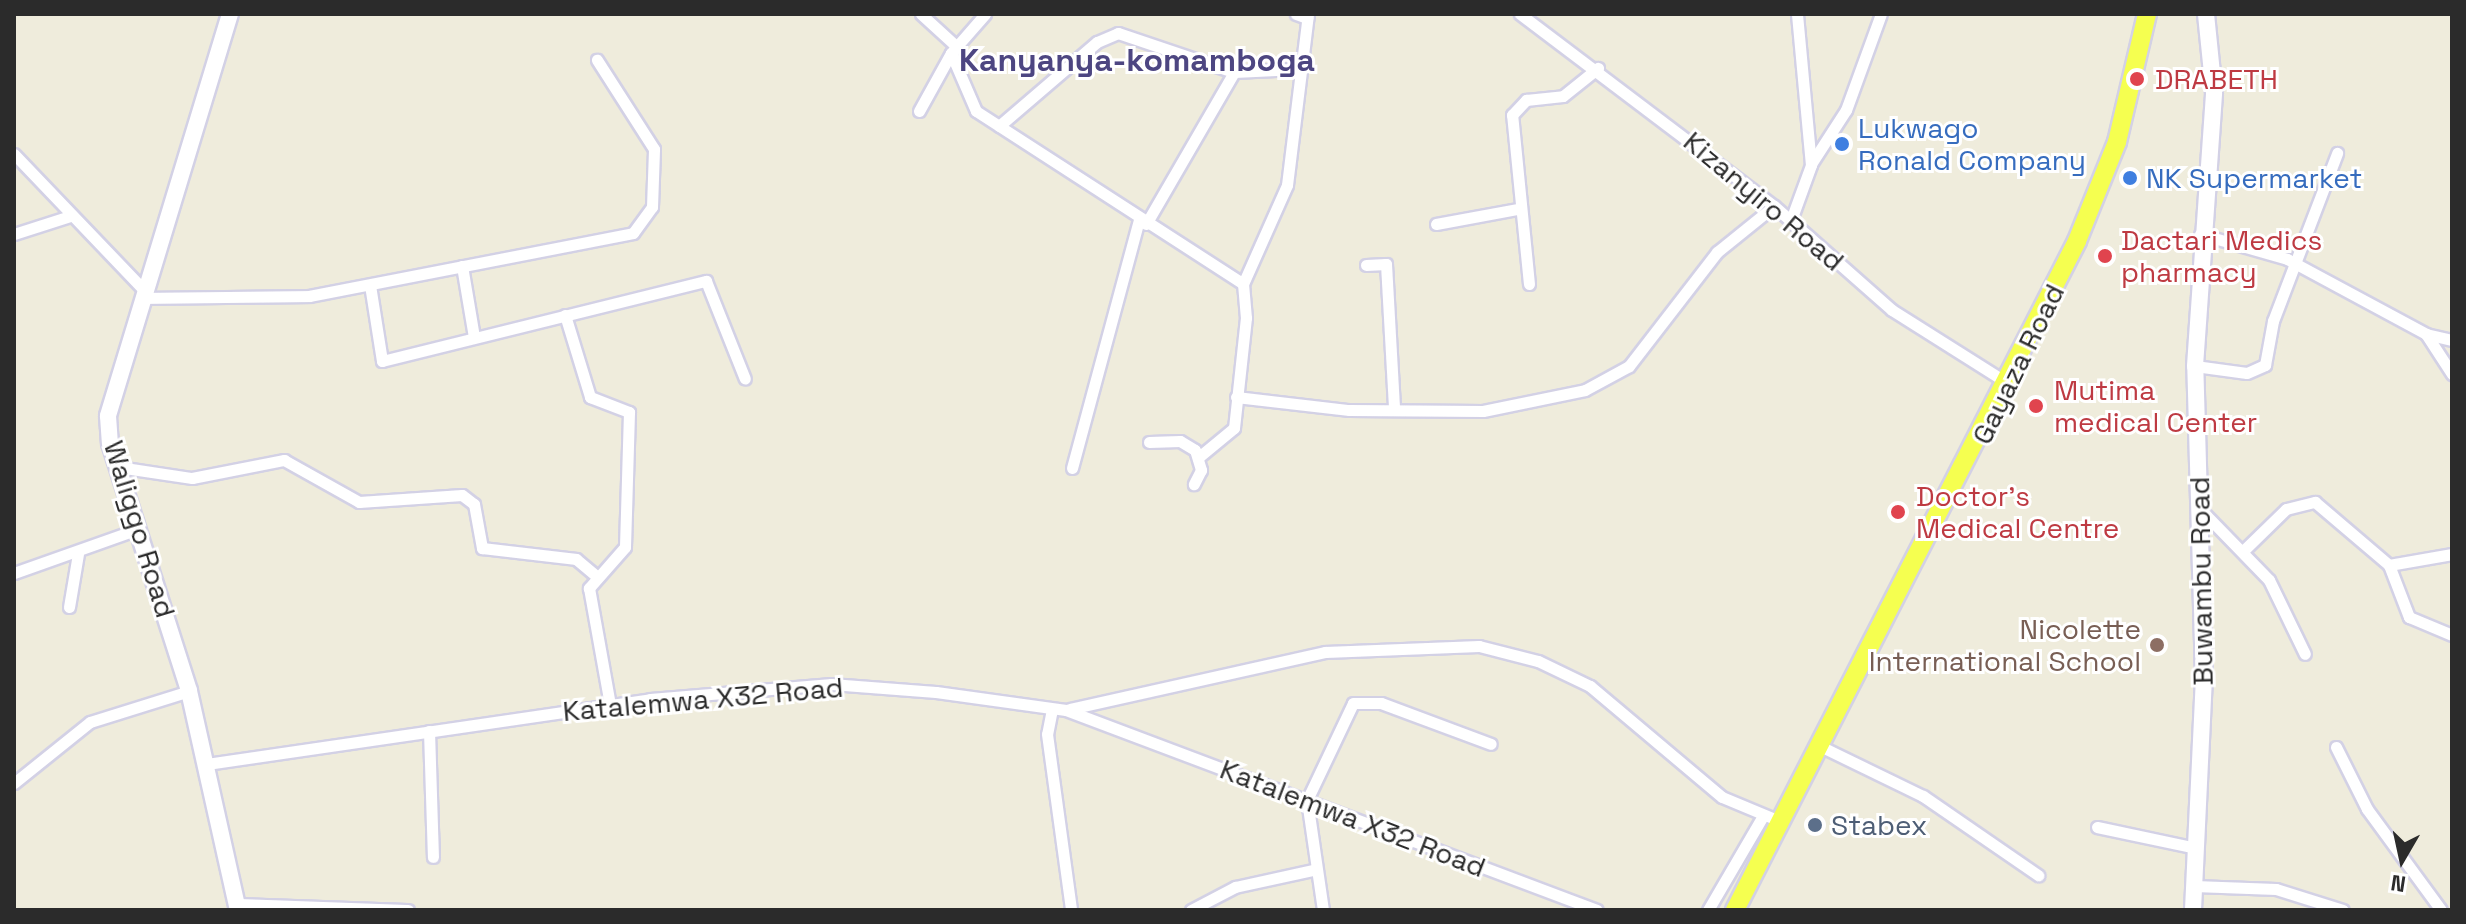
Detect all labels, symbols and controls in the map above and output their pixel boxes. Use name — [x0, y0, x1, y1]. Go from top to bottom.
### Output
district label: Kanyanya-komamboga — [959, 41, 1315, 79]
place label: DRABETH — [2155, 62, 2278, 96]
marker: DRABETH — [2126, 68, 2148, 90]
place label: Lukwago Ronald Company — [1858, 111, 2086, 177]
street label: Kizanyiro Road — [1677, 124, 1851, 278]
marker: Lukwago Ronald Company — [1833, 135, 1851, 153]
place label: NK Supermarket — [2146, 161, 2362, 195]
marker: NK Supermarket — [2121, 169, 2139, 187]
place label: Dactari Medics pharmacy — [2121, 223, 2322, 289]
marker: Dactari Medics pharmacy — [2096, 247, 2114, 265]
street label: Gayaza Road — [1965, 278, 2071, 450]
place label: Mutima medical Center — [2054, 373, 2257, 439]
marker: Mutima medical Center — [2025, 395, 2047, 417]
street label: Waliggo Road — [97, 436, 183, 622]
street label: Buwambu Road — [2182, 476, 2220, 686]
place label: Doctor's Medical Centre — [1916, 479, 2119, 545]
marker: Doctor's Medical Centre — [1887, 501, 1909, 523]
place label: Nicolette International School — [1869, 612, 2141, 678]
marker: Nicolette International School — [2148, 636, 2166, 654]
street label: Katalemwa X32 Road — [561, 670, 845, 728]
street label: Katalemwa X32 Road — [1216, 752, 1490, 884]
place label: Stabex — [1831, 808, 1927, 842]
marker: Stabex — [1806, 816, 1824, 834]
north arrow — [2362, 820, 2442, 900]
text: N — [2389, 869, 2408, 899]

